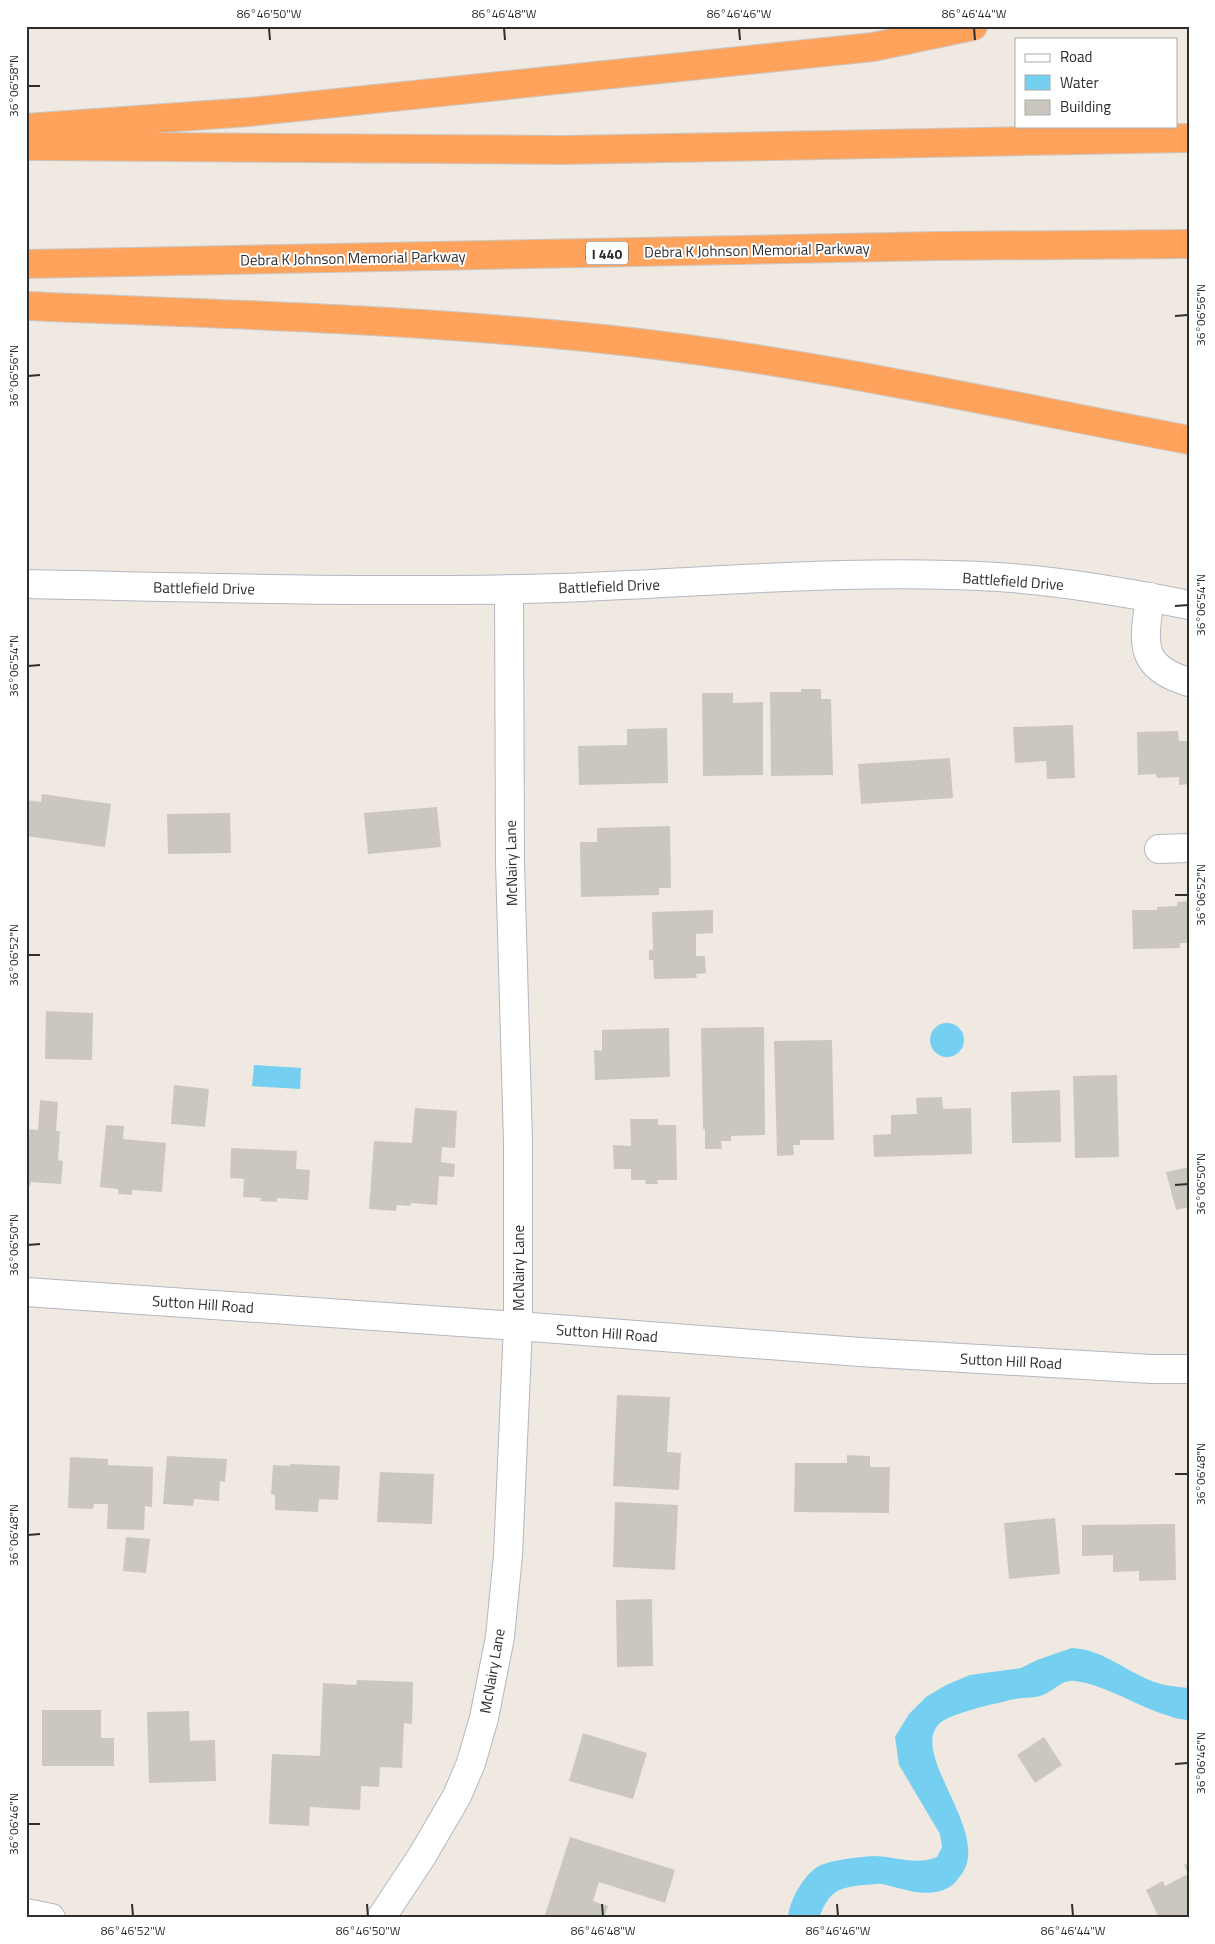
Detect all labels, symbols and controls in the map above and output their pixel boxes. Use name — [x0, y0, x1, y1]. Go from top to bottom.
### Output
text: 86°46'50"W — [237, 4, 302, 23]
text: 86°46'48"W — [472, 4, 537, 23]
text: 86°46'46"W — [707, 4, 772, 23]
text: 86°46'44"W — [942, 4, 1007, 23]
legend — [1015, 38, 1178, 128]
text: Road — [1060, 45, 1092, 68]
text: 36°06'58"N — [4, 55, 23, 117]
text: Water — [1060, 71, 1099, 94]
text: Building — [1060, 95, 1111, 118]
street label: Debra K Johnson Memorial Parkway — [644, 237, 870, 263]
road number: I 440 — [586, 242, 628, 264]
street label: Debra K Johnson Memorial Parkway — [240, 245, 466, 271]
text: 36°06'56"N — [1191, 284, 1210, 346]
text: 36°06'56"N — [4, 345, 23, 407]
street label: Battlefield Drive — [961, 566, 1065, 596]
street label: Battlefield Drive — [558, 573, 660, 599]
text: 36°06'54"N — [1191, 574, 1210, 636]
street label: Battlefield Drive — [153, 576, 255, 600]
text: 36°06'54"N — [4, 635, 23, 697]
street label: McNairy Lane — [499, 820, 523, 906]
text: 36°06'52"N — [1191, 864, 1210, 926]
text: 36°06'52"N — [4, 924, 23, 986]
text: 36°06'50"N — [1191, 1153, 1210, 1215]
text: 36°06'50"N — [4, 1214, 23, 1276]
street label: McNairy Lane — [507, 1225, 530, 1311]
street label: Sutton Hill Road — [151, 1289, 255, 1319]
street label: Sutton Hill Road — [555, 1318, 659, 1348]
street label: Sutton Hill Road — [959, 1347, 1063, 1375]
text: 36°06'48"N — [1191, 1443, 1210, 1505]
text: 36°06'48"N — [4, 1504, 23, 1566]
street label: McNairy Lane — [473, 1627, 511, 1715]
text: 36°06'46"N — [1191, 1732, 1210, 1794]
text: 36°06'46"N — [4, 1793, 23, 1855]
text: 86°46'52"W — [101, 1921, 166, 1940]
text: 86°46'50"W — [336, 1921, 401, 1940]
text: 86°46'48"W — [571, 1921, 636, 1940]
text: 86°46'46"W — [806, 1921, 871, 1940]
text: 86°46'44"W — [1041, 1921, 1106, 1940]

